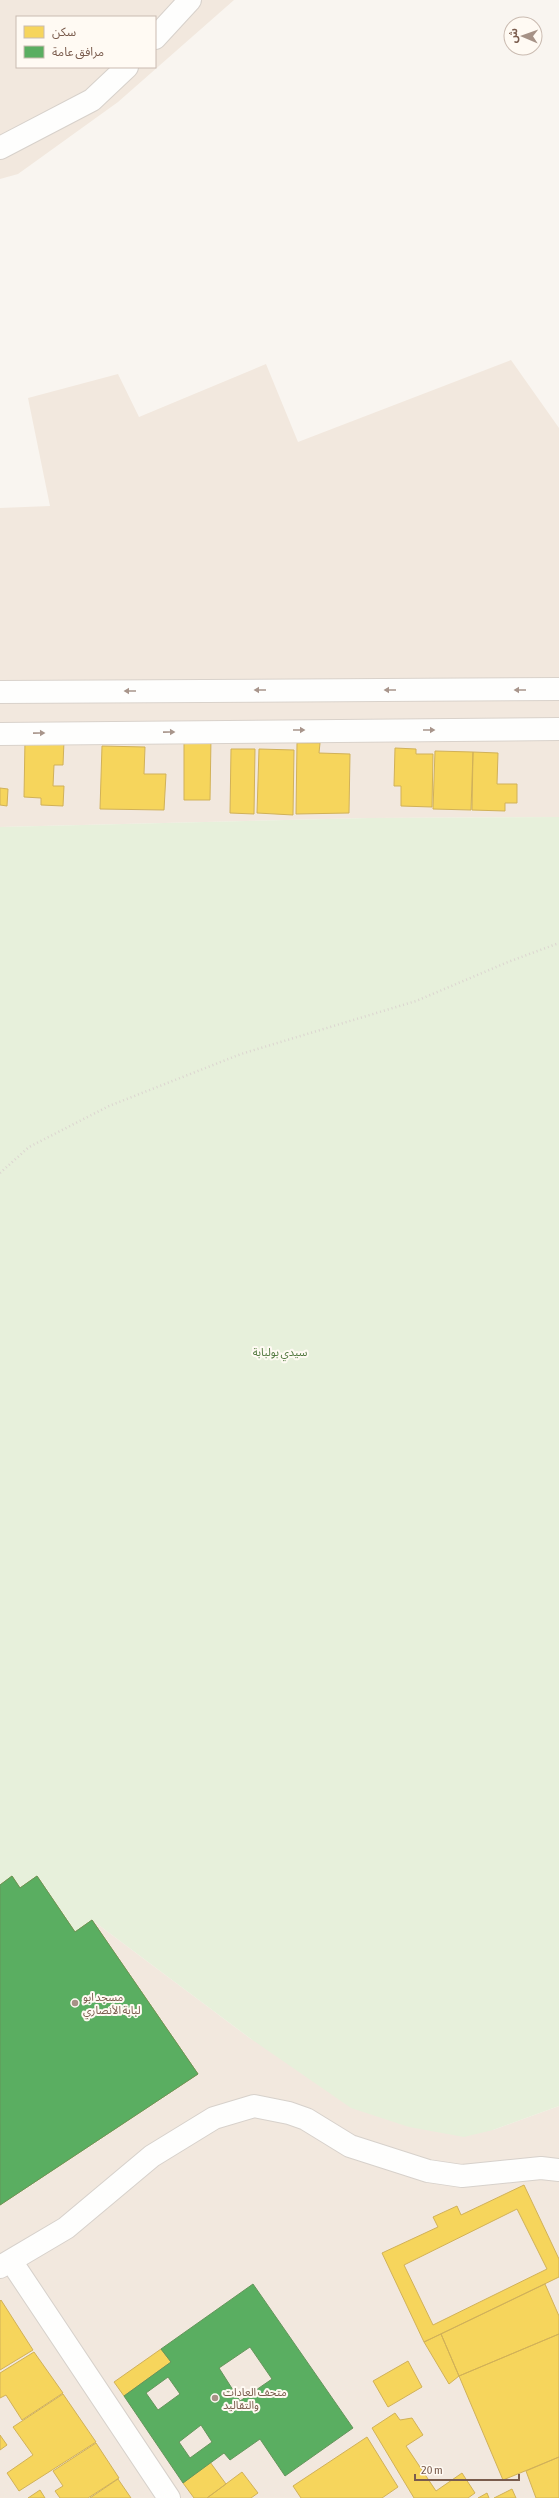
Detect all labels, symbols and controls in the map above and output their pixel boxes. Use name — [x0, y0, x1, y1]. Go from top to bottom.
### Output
legend — [16, 16, 156, 68]
north arrow — [503, 16, 543, 56]
text: سكن — [52, 25, 76, 39]
text: ش — [507, 28, 520, 43]
text: مرافق عامة — [52, 45, 104, 60]
one-way arrow — [253, 687, 266, 693]
one-way arrow — [383, 687, 396, 693]
one-way arrow — [513, 687, 526, 693]
one-way arrow — [123, 688, 136, 694]
one-way arrow — [293, 727, 306, 733]
one-way arrow — [423, 727, 436, 733]
one-way arrow — [163, 729, 176, 735]
one-way arrow — [33, 730, 46, 736]
park label: سيدي بولبابة — [253, 1346, 308, 1362]
place label: مسجد ابو لبابة الأنصاري — [83, 1991, 141, 2020]
marker: مسجد ابو لبابة الأنصاري — [70, 1998, 80, 2008]
place label: متحف العادات والتقاليد — [223, 2386, 287, 2412]
marker: متحف العادات والتقاليد — [210, 2393, 220, 2403]
scale bar — [415, 2456, 519, 2482]
text: 20 m — [421, 2463, 443, 2477]

